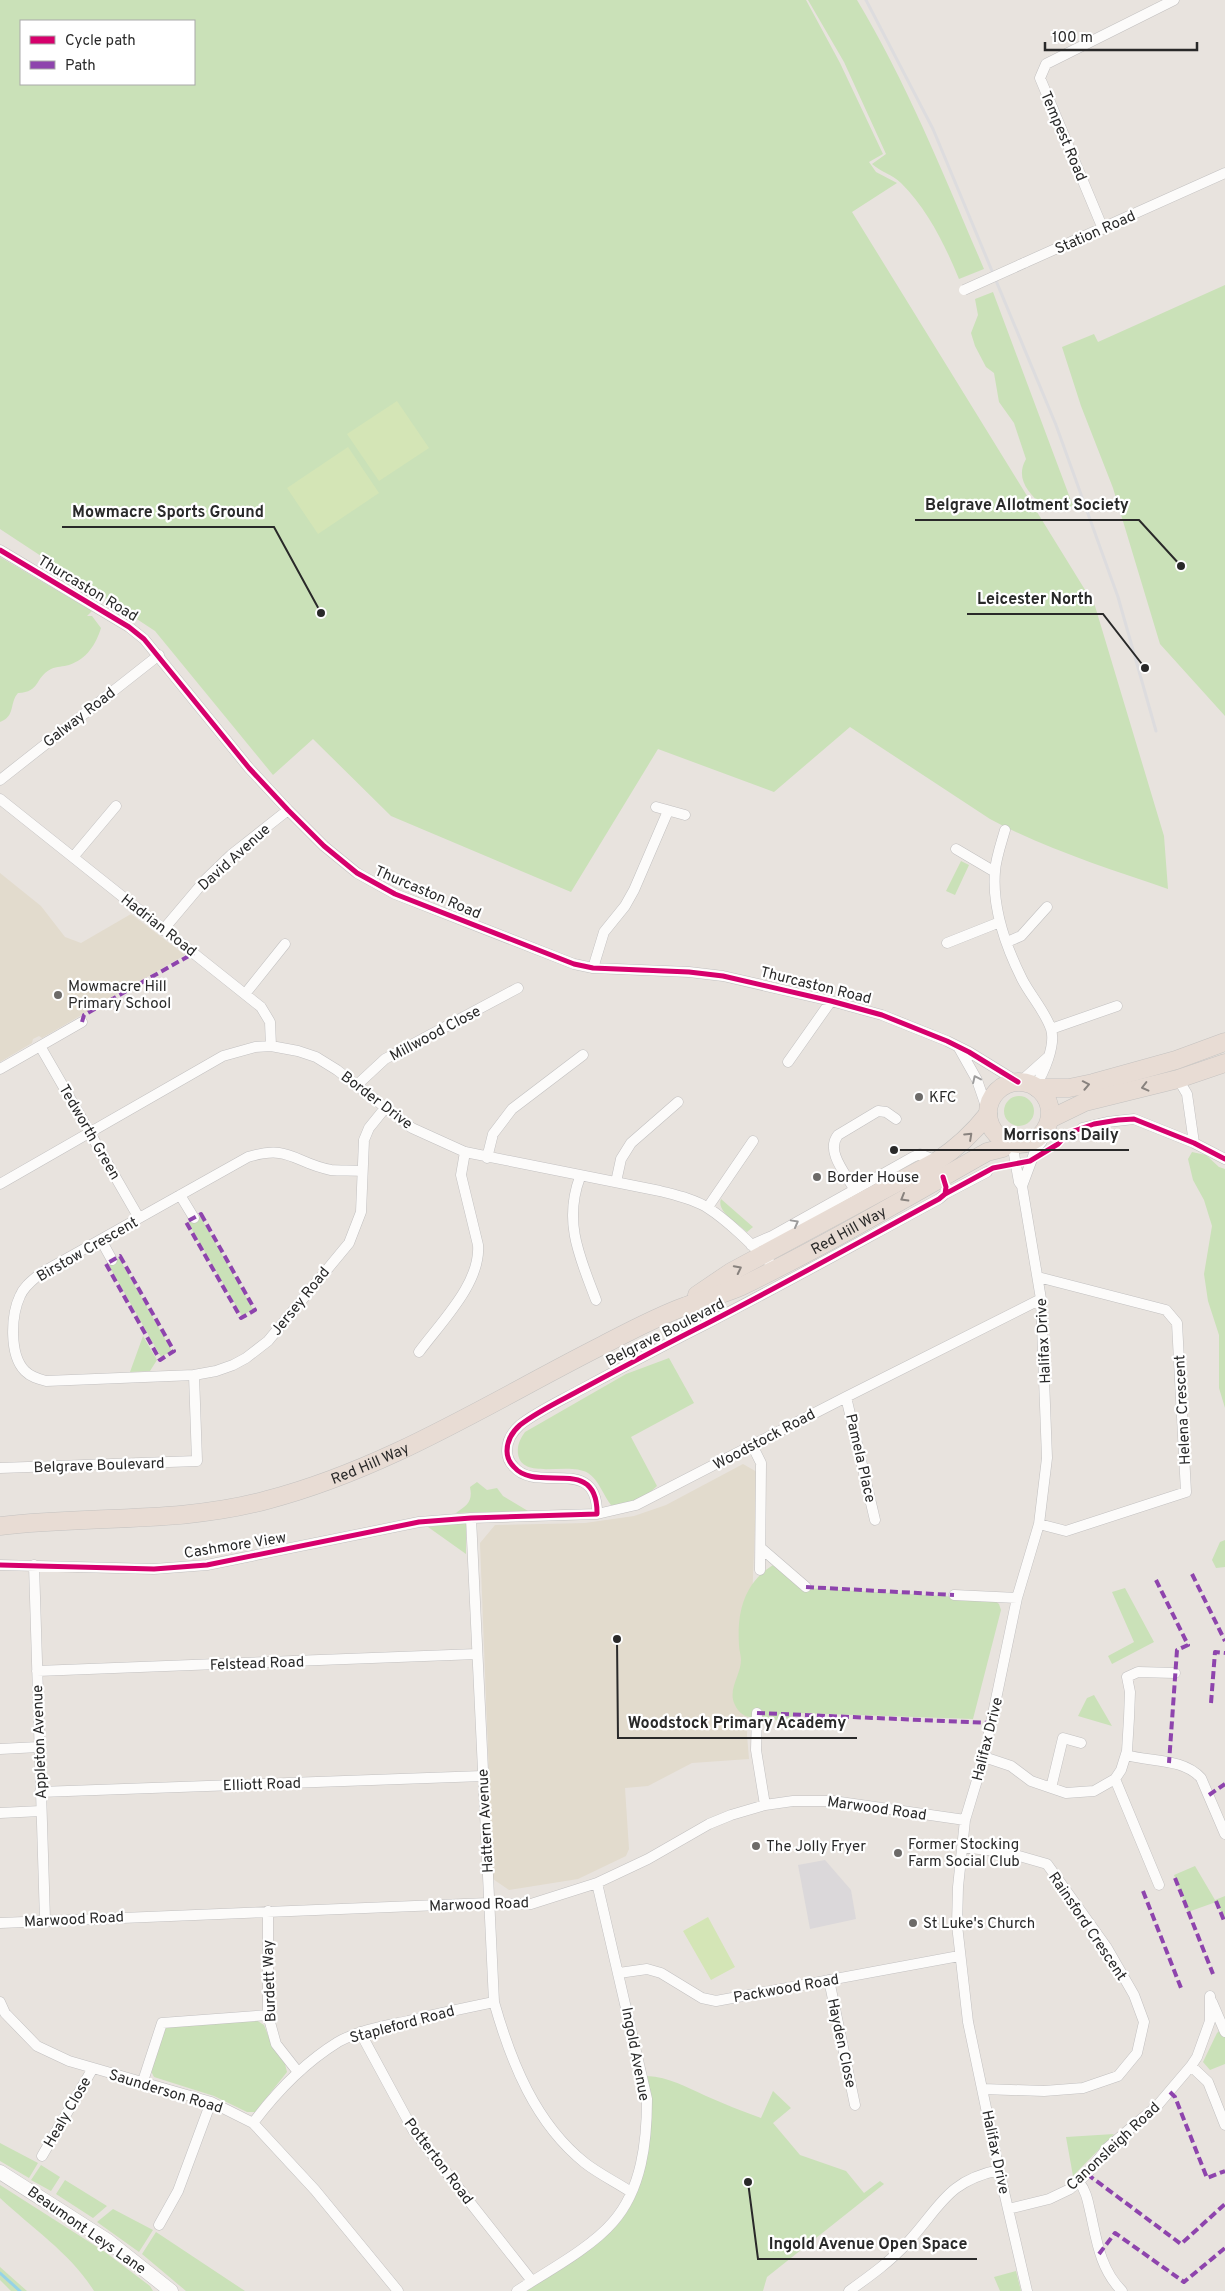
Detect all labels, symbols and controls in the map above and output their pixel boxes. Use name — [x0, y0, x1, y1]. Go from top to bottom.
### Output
legend — [20, 20, 195, 85]
scale bar — [1045, 20, 1198, 52]
text: 100 m — [1052, 29, 1093, 48]
text: Cycle path — [65, 32, 136, 51]
text: Path — [65, 57, 96, 76]
street label: Tempest Road — [1035, 89, 1090, 184]
street label: Station Road — [1052, 207, 1139, 260]
callout: Belgrave Allotment Society — [915, 489, 1139, 520]
callout: Mowmacre Sports Ground — [62, 496, 274, 527]
text: Belgrave Allotment Society — [925, 496, 1129, 516]
text: Mowmacre Sports Ground — [72, 503, 264, 523]
street label: Thurcaston Road — [34, 552, 141, 627]
callout: Leicester North — [967, 583, 1103, 614]
text: Leicester North — [977, 590, 1093, 610]
street label: Galway Road — [40, 684, 120, 752]
street label: David Avenue — [195, 821, 275, 896]
street label: Thurcaston Road — [371, 862, 484, 924]
street label: Hadrian Road — [116, 891, 200, 962]
street label: Thurcaston Road — [758, 963, 873, 1009]
place label: Mowmacre Hill Primary School — [68, 978, 171, 1014]
marker: Mowmacre Hill Primary School — [52, 989, 64, 1001]
street label: Millwood Close — [387, 1002, 484, 1066]
street label: Border Drive — [336, 1068, 416, 1134]
one-way arrow — [971, 1075, 982, 1084]
one-way arrow — [1081, 1080, 1090, 1090]
one-way arrow — [1141, 1081, 1149, 1092]
street label: Tedworth Green — [54, 1082, 124, 1184]
place label: KFC — [929, 1089, 957, 1108]
marker: KFC — [913, 1091, 925, 1103]
callout: Morrisons Daily — [994, 1119, 1129, 1150]
text: Morrisons Daily — [1003, 1126, 1119, 1146]
one-way arrow — [963, 1133, 972, 1142]
place label: Border House — [827, 1169, 919, 1188]
marker: Border House — [811, 1171, 823, 1183]
one-way arrow — [901, 1192, 910, 1202]
street label: Red Hill Way — [808, 1203, 890, 1260]
street label: Birstow Crescent — [34, 1214, 142, 1287]
one-way arrow — [789, 1219, 798, 1229]
street label: Jersey Road — [268, 1264, 335, 1340]
one-way arrow — [732, 1265, 741, 1275]
street label: Belgrave Boulevard — [603, 1295, 728, 1372]
street label: Halifax Drive — [1033, 1298, 1056, 1384]
street label: Helena Crescent — [1171, 1354, 1196, 1466]
street label: Woodstock Road — [710, 1405, 819, 1475]
street label: Pamela Place — [840, 1412, 879, 1505]
street label: Red Hill Way — [329, 1440, 413, 1490]
street label: Belgrave Boulevard — [33, 1455, 165, 1478]
street label: Cashmore View — [183, 1529, 288, 1564]
street label: Felstead Road — [210, 1653, 305, 1676]
street label: Appleton Avenue — [29, 1685, 52, 1799]
street label: Halifax Drive — [969, 1696, 1008, 1783]
callout: Woodstock Primary Academy — [618, 1707, 857, 1738]
text: Woodstock Primary Academy — [628, 1714, 846, 1734]
street label: Hattern Avenue — [474, 1768, 499, 1873]
street label: Elliott Road — [223, 1775, 301, 1796]
street label: Marwood Road — [826, 1793, 928, 1826]
place label: Former Stocking Farm Social Club — [908, 1836, 1020, 1872]
place label: The Jolly Fryer — [766, 1838, 866, 1857]
marker: The Jolly Fryer — [750, 1840, 762, 1852]
marker: Former Stocking Farm Social Club — [892, 1847, 904, 1859]
street label: Rainsford Crescent — [1043, 1869, 1130, 1985]
street label: Marwood Road — [429, 1894, 529, 1917]
street label: Marwood Road — [24, 1908, 125, 1933]
place label: St Luke's Church — [923, 1915, 1035, 1934]
marker: St Luke's Church — [907, 1917, 919, 1929]
street label: Burdett Way — [260, 1939, 281, 2023]
street label: Packwood Road — [732, 1971, 841, 2008]
street label: Hayden Close — [822, 1997, 859, 2090]
street label: Stapleford Road — [348, 2002, 457, 2049]
street label: Ingold Avenue — [616, 2006, 653, 2103]
street label: Saunderson Road — [106, 2066, 225, 2119]
street label: Healy Close — [40, 2074, 96, 2152]
street label: Canonsleigh Road — [1063, 2099, 1165, 2195]
street label: Halifax Drive — [976, 2108, 1013, 2196]
street label: Potterton Road — [399, 2115, 477, 2209]
street label: Beaumont Leys Lane — [23, 2183, 149, 2279]
callout: Ingold Avenue Open Space — [758, 2228, 977, 2259]
text: Ingold Avenue Open Space — [769, 2235, 967, 2255]

